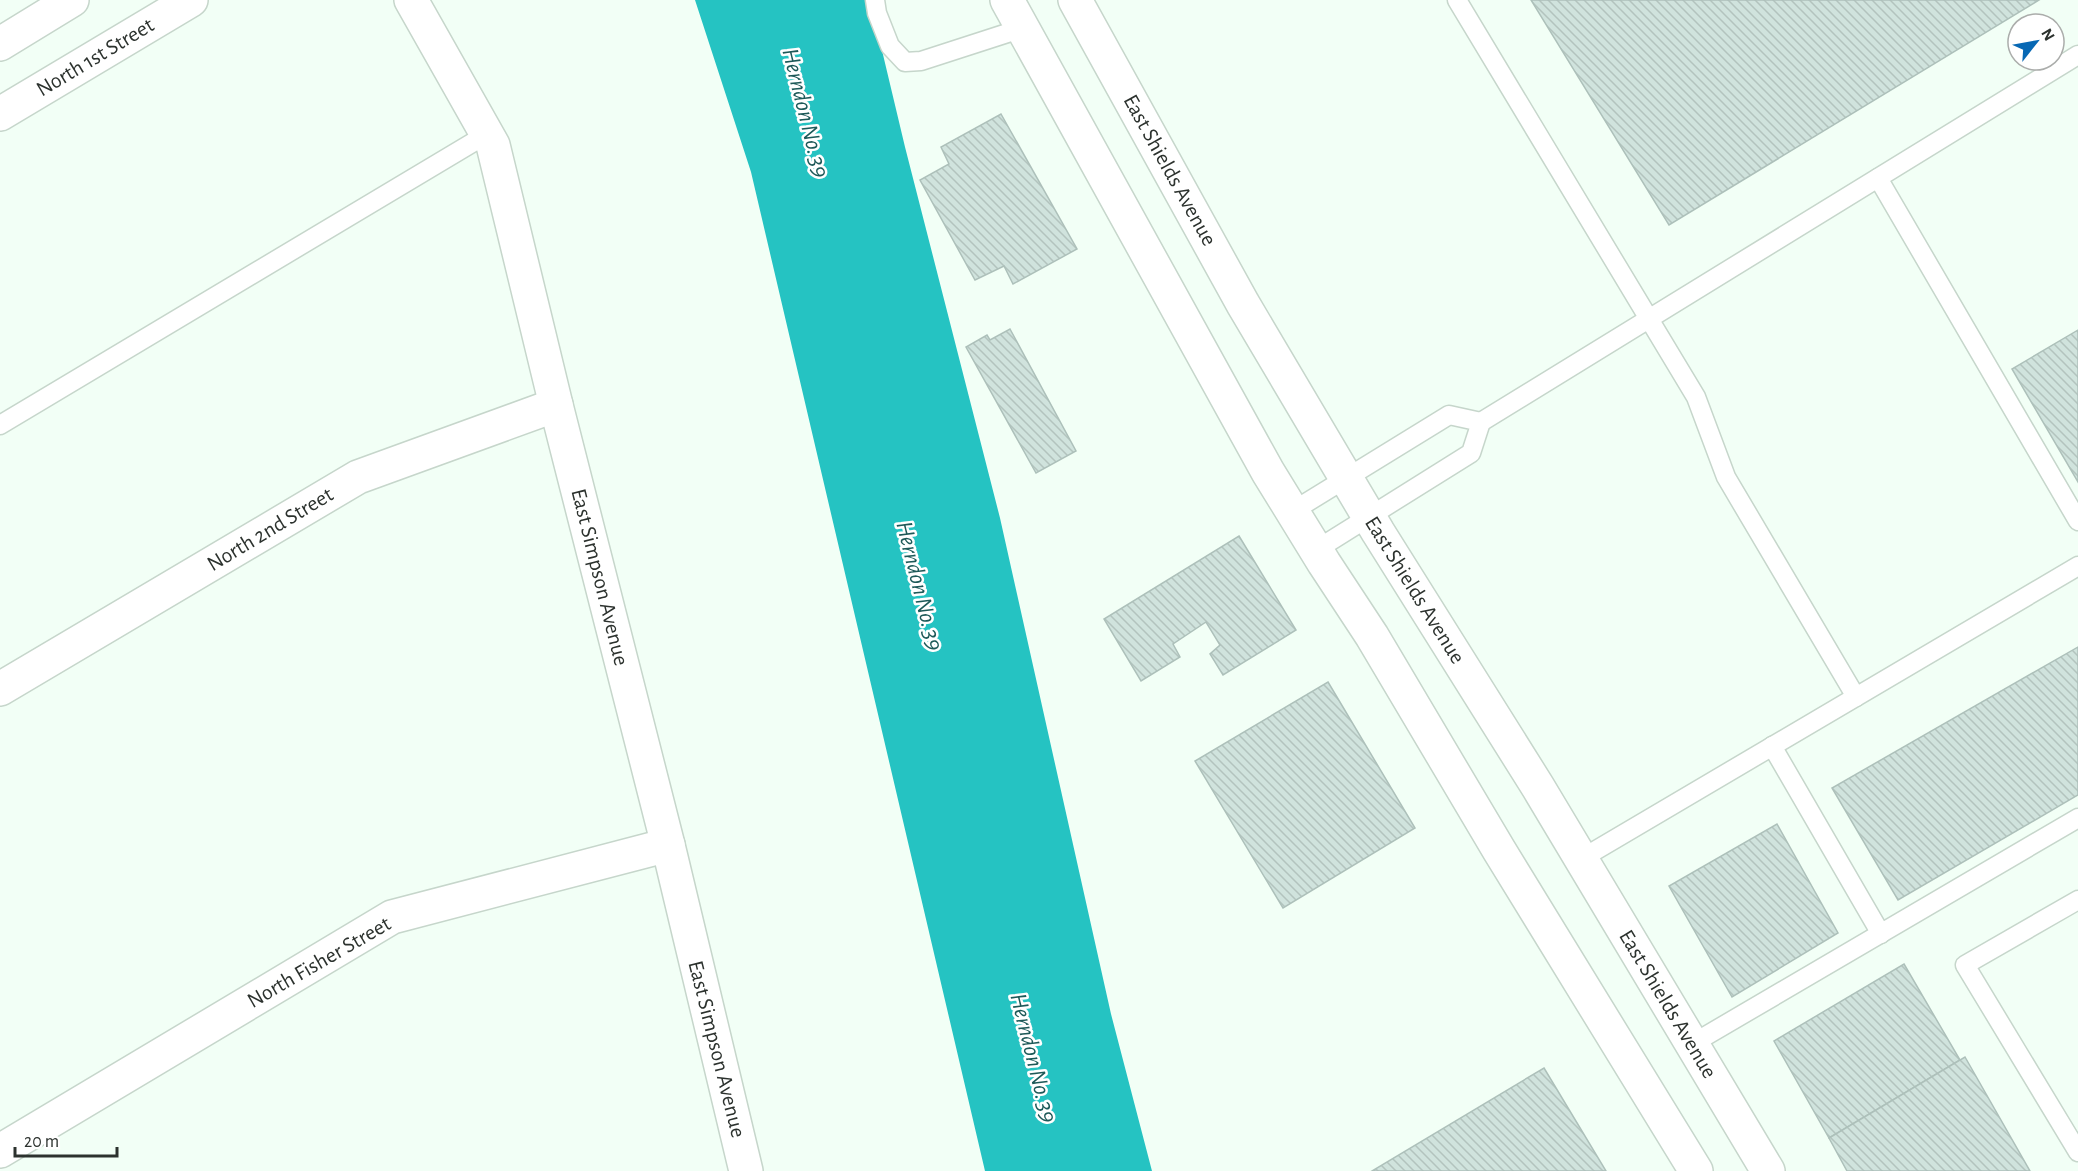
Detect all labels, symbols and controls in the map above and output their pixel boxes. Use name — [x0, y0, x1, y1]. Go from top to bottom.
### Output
north arrow — [2006, 12, 2066, 72]
street label: North 1st Street — [33, 13, 157, 101]
text: N — [2038, 26, 2058, 44]
water label: Herndon No. 39 — [777, 46, 833, 180]
street label: East Shields Avenue — [1119, 91, 1221, 249]
street label: North 2nd Street — [203, 483, 337, 575]
street label: East Simpson Avenue — [567, 486, 633, 668]
street label: East Shields Avenue — [1361, 513, 1469, 667]
water label: Herndon No. 39 — [891, 519, 947, 653]
street label: North Fisher Street — [244, 912, 394, 1012]
street label: East Shields Avenue — [1615, 926, 1721, 1082]
street label: East Simpson Avenue — [684, 958, 750, 1140]
water label: Herndon No. 39 — [1005, 991, 1061, 1125]
scale bar — [15, 1120, 117, 1158]
text: 20 m — [24, 1133, 59, 1151]

